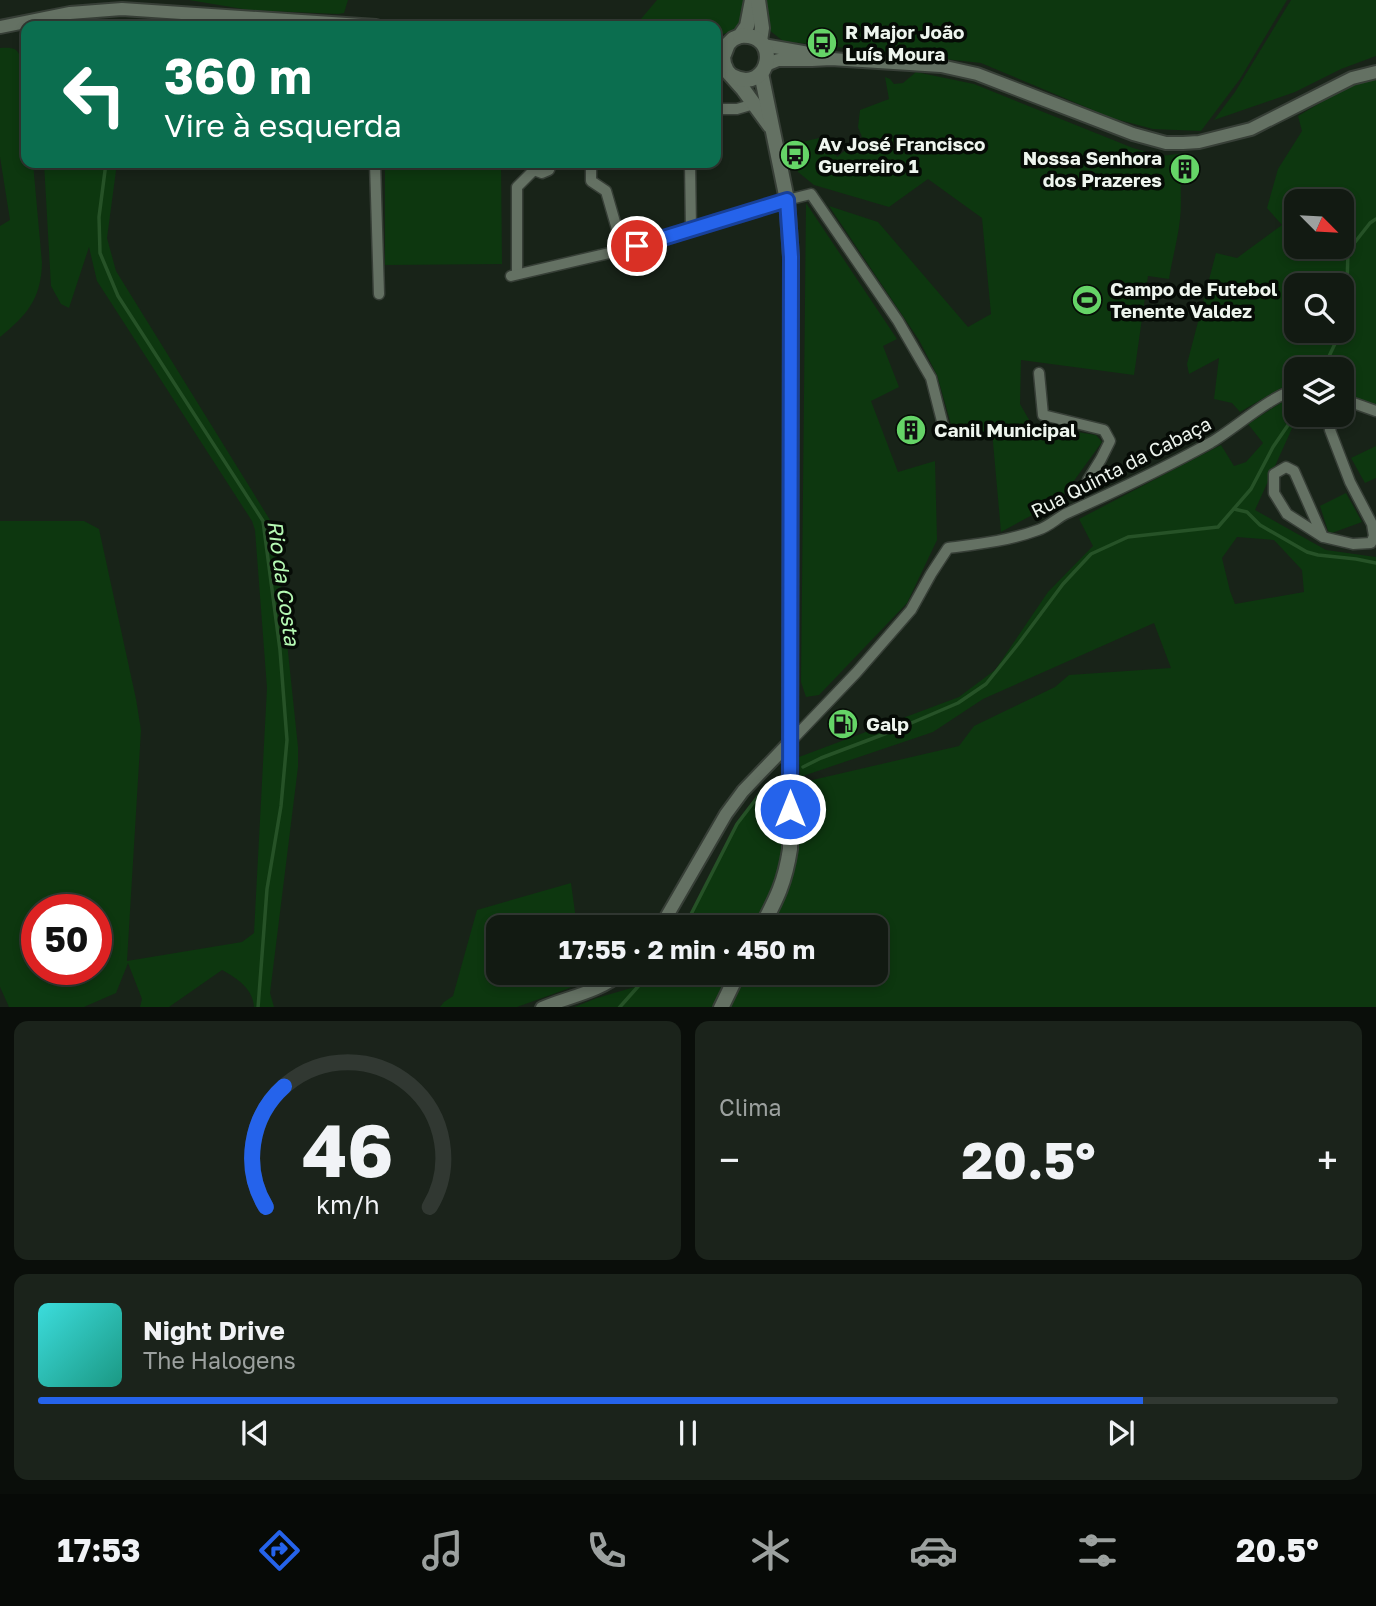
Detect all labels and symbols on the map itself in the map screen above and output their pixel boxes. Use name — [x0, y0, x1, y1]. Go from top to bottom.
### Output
place label: R Major João Luís Moura — [845, 20, 964, 65]
bus stop icon: R Major João Luís Moura — [805, 26, 839, 60]
place label: Av José Francisco Guerreiro 1 — [818, 132, 985, 177]
bus stop icon: Av José Francisco Guerreiro 1 — [778, 138, 812, 172]
place label: Nossa Senhora dos Prazeres — [1023, 146, 1162, 191]
building icon: Nossa Senhora dos Prazeres — [1168, 152, 1202, 186]
north arrow — [1284, 189, 1354, 259]
pin — [607, 216, 667, 276]
place label: Campo de Futebol Tenente Valdez — [1110, 277, 1277, 322]
sports icon: Campo de Futebol Tenente Valdez — [1070, 283, 1104, 317]
street label: Rua Quinta da Cabaça — [1027, 411, 1215, 522]
building icon: Canil Municipal — [894, 413, 928, 447]
place label: Canil Municipal — [934, 418, 1076, 441]
water label: Rio da Costa — [262, 519, 306, 648]
fuel station icon: Galp — [826, 707, 860, 741]
place label: Galp — [866, 712, 909, 735]
position arrow — [753, 772, 827, 846]
speed limit sign: 50 — [21, 894, 112, 985]

